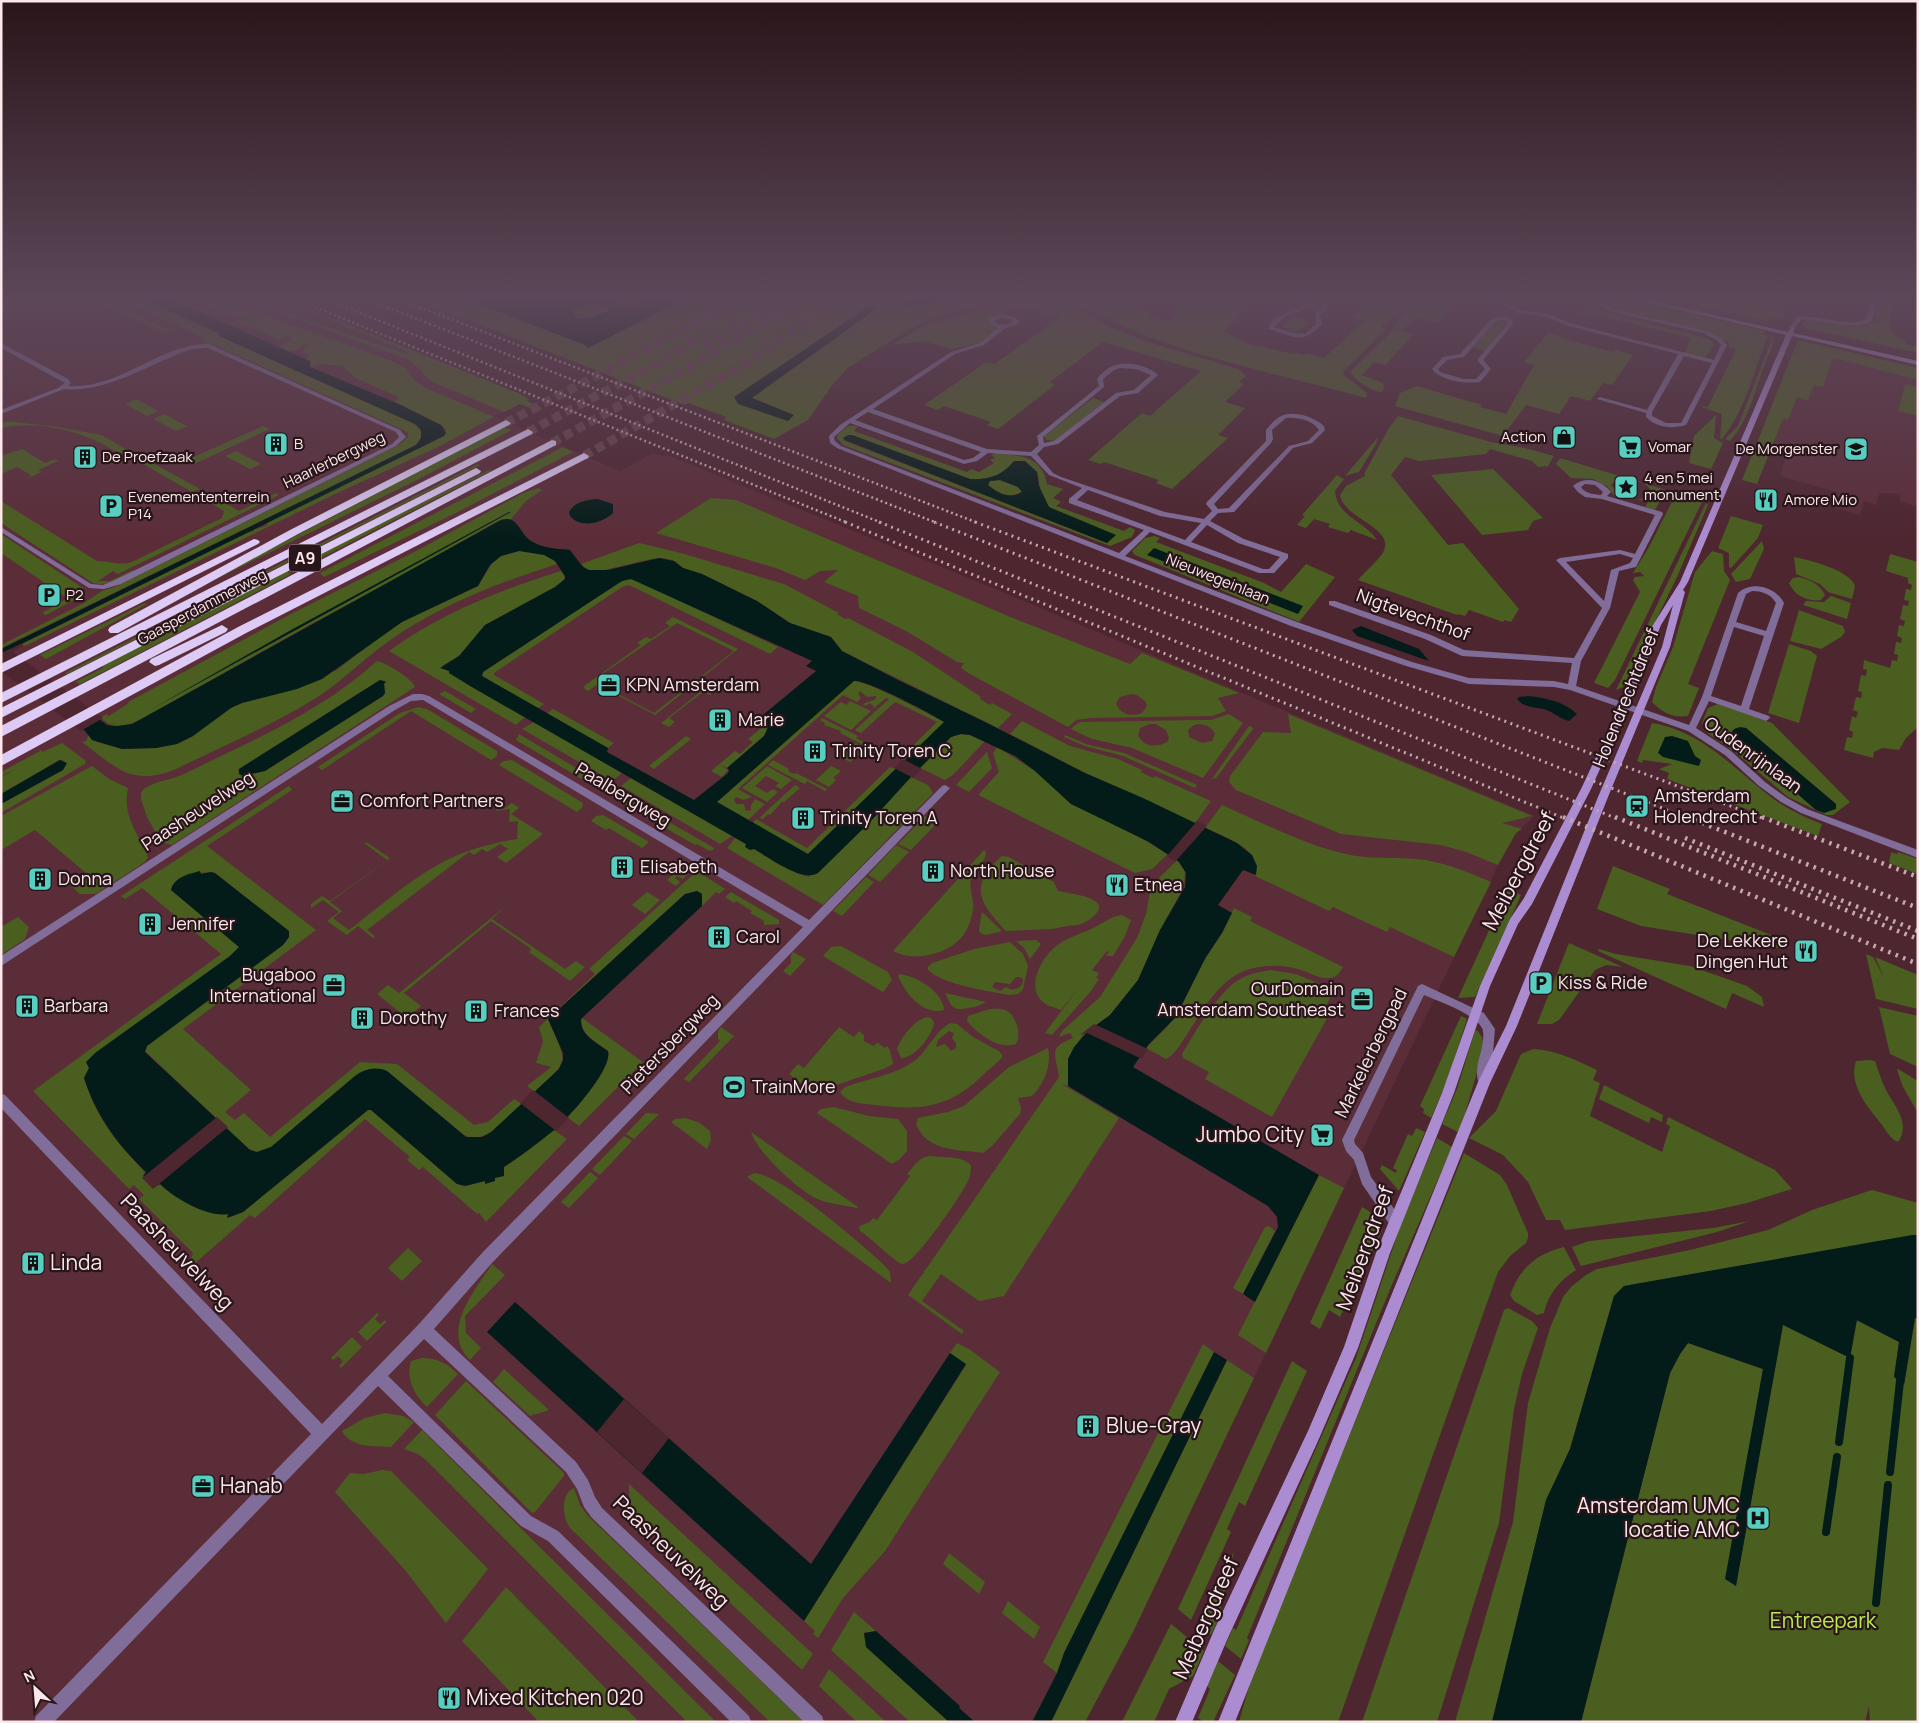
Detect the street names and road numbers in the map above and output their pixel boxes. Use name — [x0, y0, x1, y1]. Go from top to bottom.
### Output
street label: Haarlerbergweg — [280, 426, 388, 493]
road number: A9 — [289, 544, 321, 572]
street label: Nieuwegeinlaan — [1163, 548, 1273, 609]
street label: Gaasperdammerweg — [133, 564, 270, 650]
street label: Nigtevechthof — [1353, 582, 1474, 646]
street label: Holendrechtdreef — [1586, 624, 1664, 770]
street label: Oudenrijnlaan — [1700, 710, 1808, 798]
street label: Paalbergweg — [571, 756, 676, 832]
street label: Paasheuvelweg — [136, 765, 258, 856]
street label: Meibergdreef — [1475, 806, 1561, 935]
street label: Markelerbergpad — [1328, 984, 1412, 1121]
street label: Pietersbergweg — [615, 988, 723, 1099]
street label: Meibergdreef — [1329, 1181, 1400, 1314]
street label: Paasheuvelweg — [115, 1187, 240, 1316]
street label: Paasheuvelweg — [607, 1489, 736, 1614]
street label: Meibergdreef — [1166, 1552, 1245, 1683]

